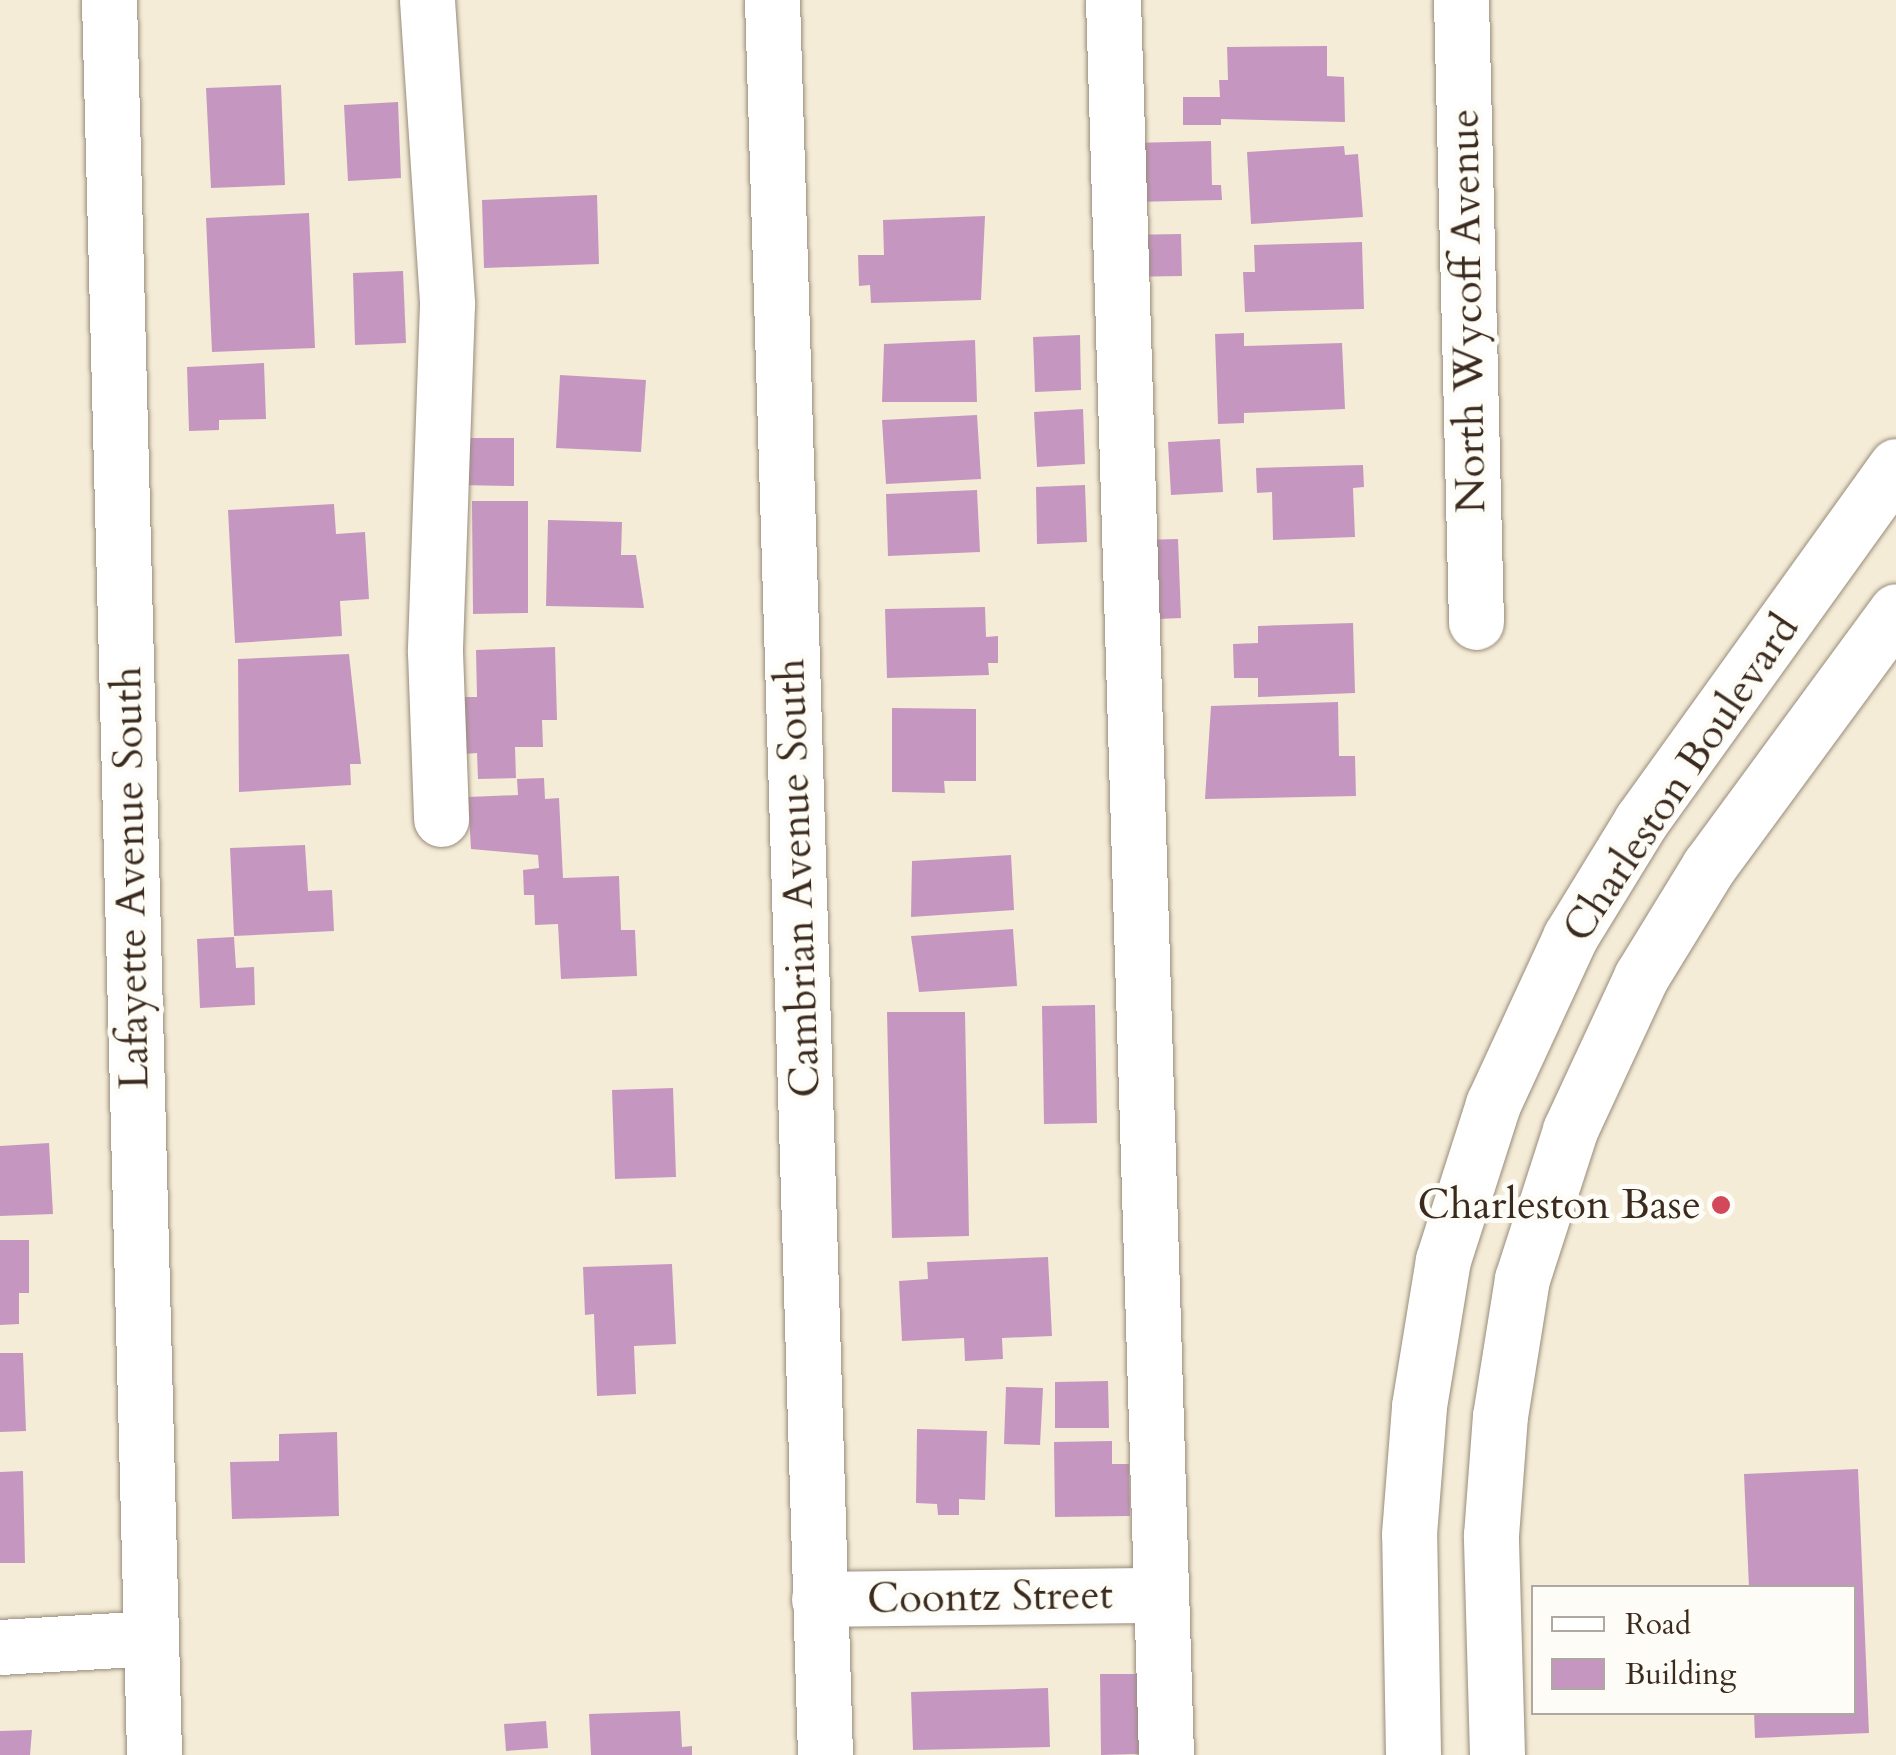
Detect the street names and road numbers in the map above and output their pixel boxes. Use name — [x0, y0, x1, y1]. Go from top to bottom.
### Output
street label: North Wycoff Avenue — [1439, 108, 1497, 514]
street label: Charleston Boulevard — [1553, 604, 1809, 952]
street label: Cambrian Avenue South — [765, 658, 831, 1098]
street label: Lafayette Avenue South — [102, 666, 160, 1090]
street label: Coontz Street — [867, 1570, 1113, 1624]

